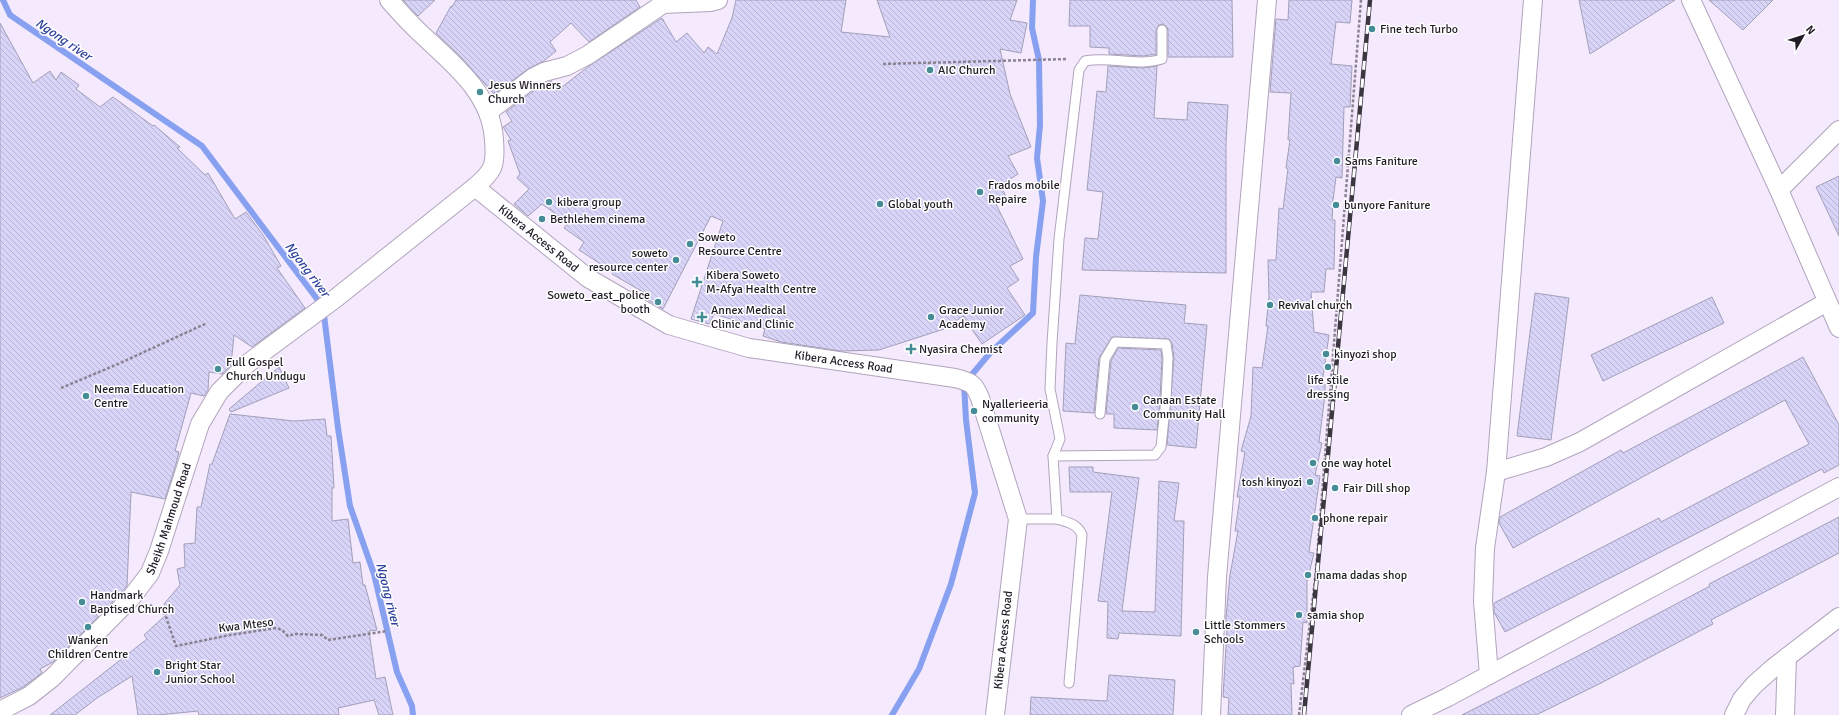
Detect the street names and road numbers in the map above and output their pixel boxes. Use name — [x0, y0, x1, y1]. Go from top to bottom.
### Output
street label: Kibera Access Road — [495, 202, 582, 276]
street label: Kibera Access Road — [793, 348, 894, 377]
street label: Sheikh Mahmoud Road — [143, 461, 195, 577]
street label: Kibera Access Road — [991, 590, 1016, 690]
street label: Kwa Mteso — [218, 615, 274, 636]

